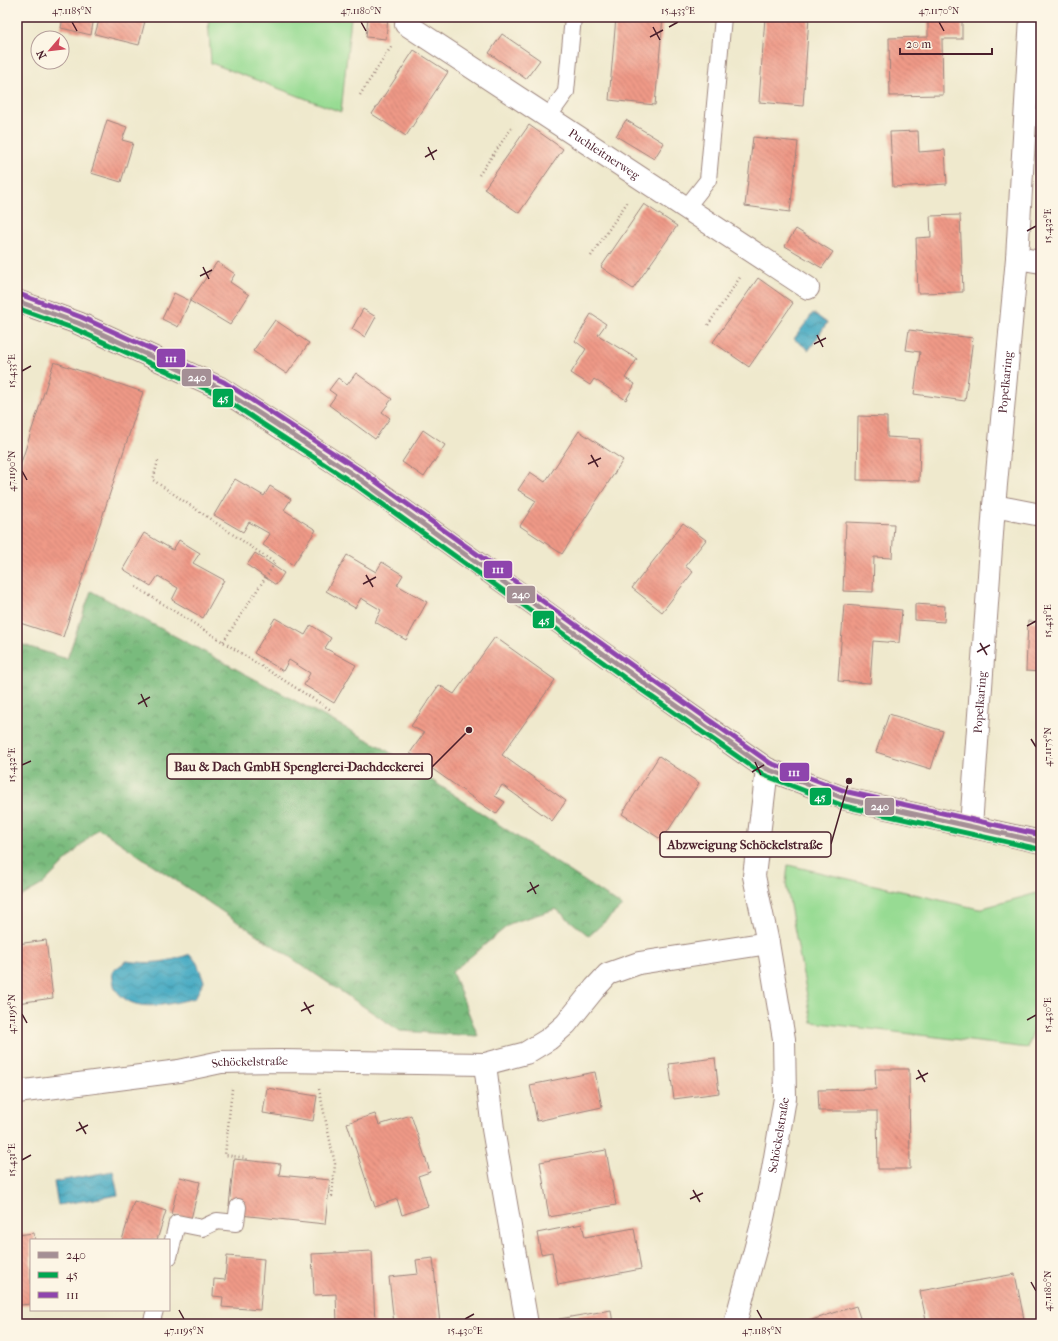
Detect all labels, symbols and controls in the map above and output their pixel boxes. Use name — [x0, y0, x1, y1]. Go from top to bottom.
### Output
text: 47.1185°N — [52, 5, 92, 17]
text: 47.1180°N — [340, 5, 382, 17]
text: 15.433°E — [661, 5, 695, 17]
text: 47.1170°N — [919, 5, 960, 17]
north arrow — [30, 30, 70, 70]
scale bar — [900, 30, 992, 56]
text: 20 m — [906, 37, 931, 51]
text: N — [34, 47, 49, 61]
street label: Puchleitnerweg — [566, 126, 643, 183]
text: 15.432°E — [1042, 209, 1054, 243]
line badge: 111 — [156, 348, 186, 368]
street label: Popelkaring — [996, 350, 1015, 414]
text: 111 — [165, 352, 177, 365]
text: 15.433°E — [6, 354, 18, 388]
line badge: 240 — [181, 368, 212, 387]
text: 240 — [188, 371, 206, 384]
line badge: 45 — [212, 388, 234, 408]
text: 45 — [217, 392, 229, 405]
text: 47.1190°N — [6, 450, 18, 492]
line badge: 111 — [483, 560, 513, 579]
text: 111 — [492, 563, 504, 576]
line badge: 240 — [506, 585, 536, 604]
text: 240 — [512, 588, 530, 601]
text: 15.431°E — [1042, 604, 1054, 638]
line badge: 45 — [532, 610, 555, 629]
text: 45 — [538, 614, 550, 627]
street label: Popelkaring — [971, 670, 989, 734]
text: 47.1175°N — [1042, 727, 1054, 767]
text: 15.432°E — [6, 748, 18, 782]
callout: Bau & Dach GmbH Spenglerei-Dachdeckerei — [167, 754, 432, 779]
text: Bau & Dach GmbH Spenglerei-Dachdeckerei — [174, 759, 424, 775]
line badge: 111 — [779, 762, 810, 782]
text: 111 — [788, 766, 800, 779]
line badge: 45 — [809, 787, 832, 806]
text: 45 — [814, 791, 826, 804]
line badge: 240 — [864, 797, 895, 816]
text: 240 — [871, 800, 889, 813]
callout: Abzweigung Schöckelstraße — [660, 832, 831, 857]
text: Abzweigung Schöckelstraße — [666, 837, 823, 853]
text: 47.1195°N — [6, 994, 18, 1034]
text: 15.430°E — [1042, 997, 1054, 1033]
street label: Schöckelstraße — [210, 1054, 288, 1071]
street label: Schöckelstraße — [765, 1096, 792, 1174]
text: 15.431°E — [6, 1143, 18, 1177]
legend — [30, 1239, 170, 1311]
text: 240 — [66, 1248, 86, 1262]
text: 45 — [66, 1268, 78, 1282]
text: 47.1180°N — [1042, 1270, 1054, 1312]
text: 111 — [66, 1288, 79, 1302]
text: 47.1195°N — [164, 1325, 204, 1337]
text: 15.430°E — [447, 1325, 483, 1337]
text: 47.1185°N — [742, 1325, 782, 1337]

